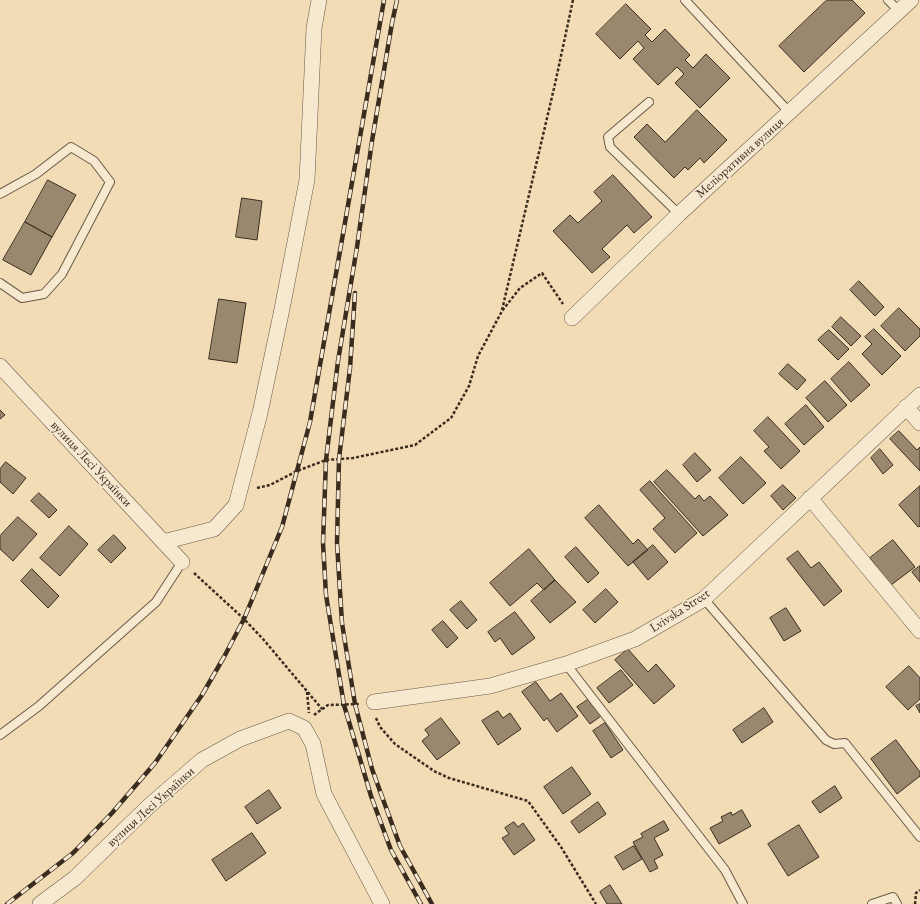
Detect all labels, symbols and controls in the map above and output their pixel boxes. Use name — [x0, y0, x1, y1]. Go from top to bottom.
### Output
street label: Меліоративна вулиця — [693, 115, 787, 201]
street label: вулиця Лесі Українки — [47, 418, 135, 510]
street label: Lvivska Street — [647, 586, 713, 636]
street label: вулиця Лесі Українки — [104, 764, 198, 850]

